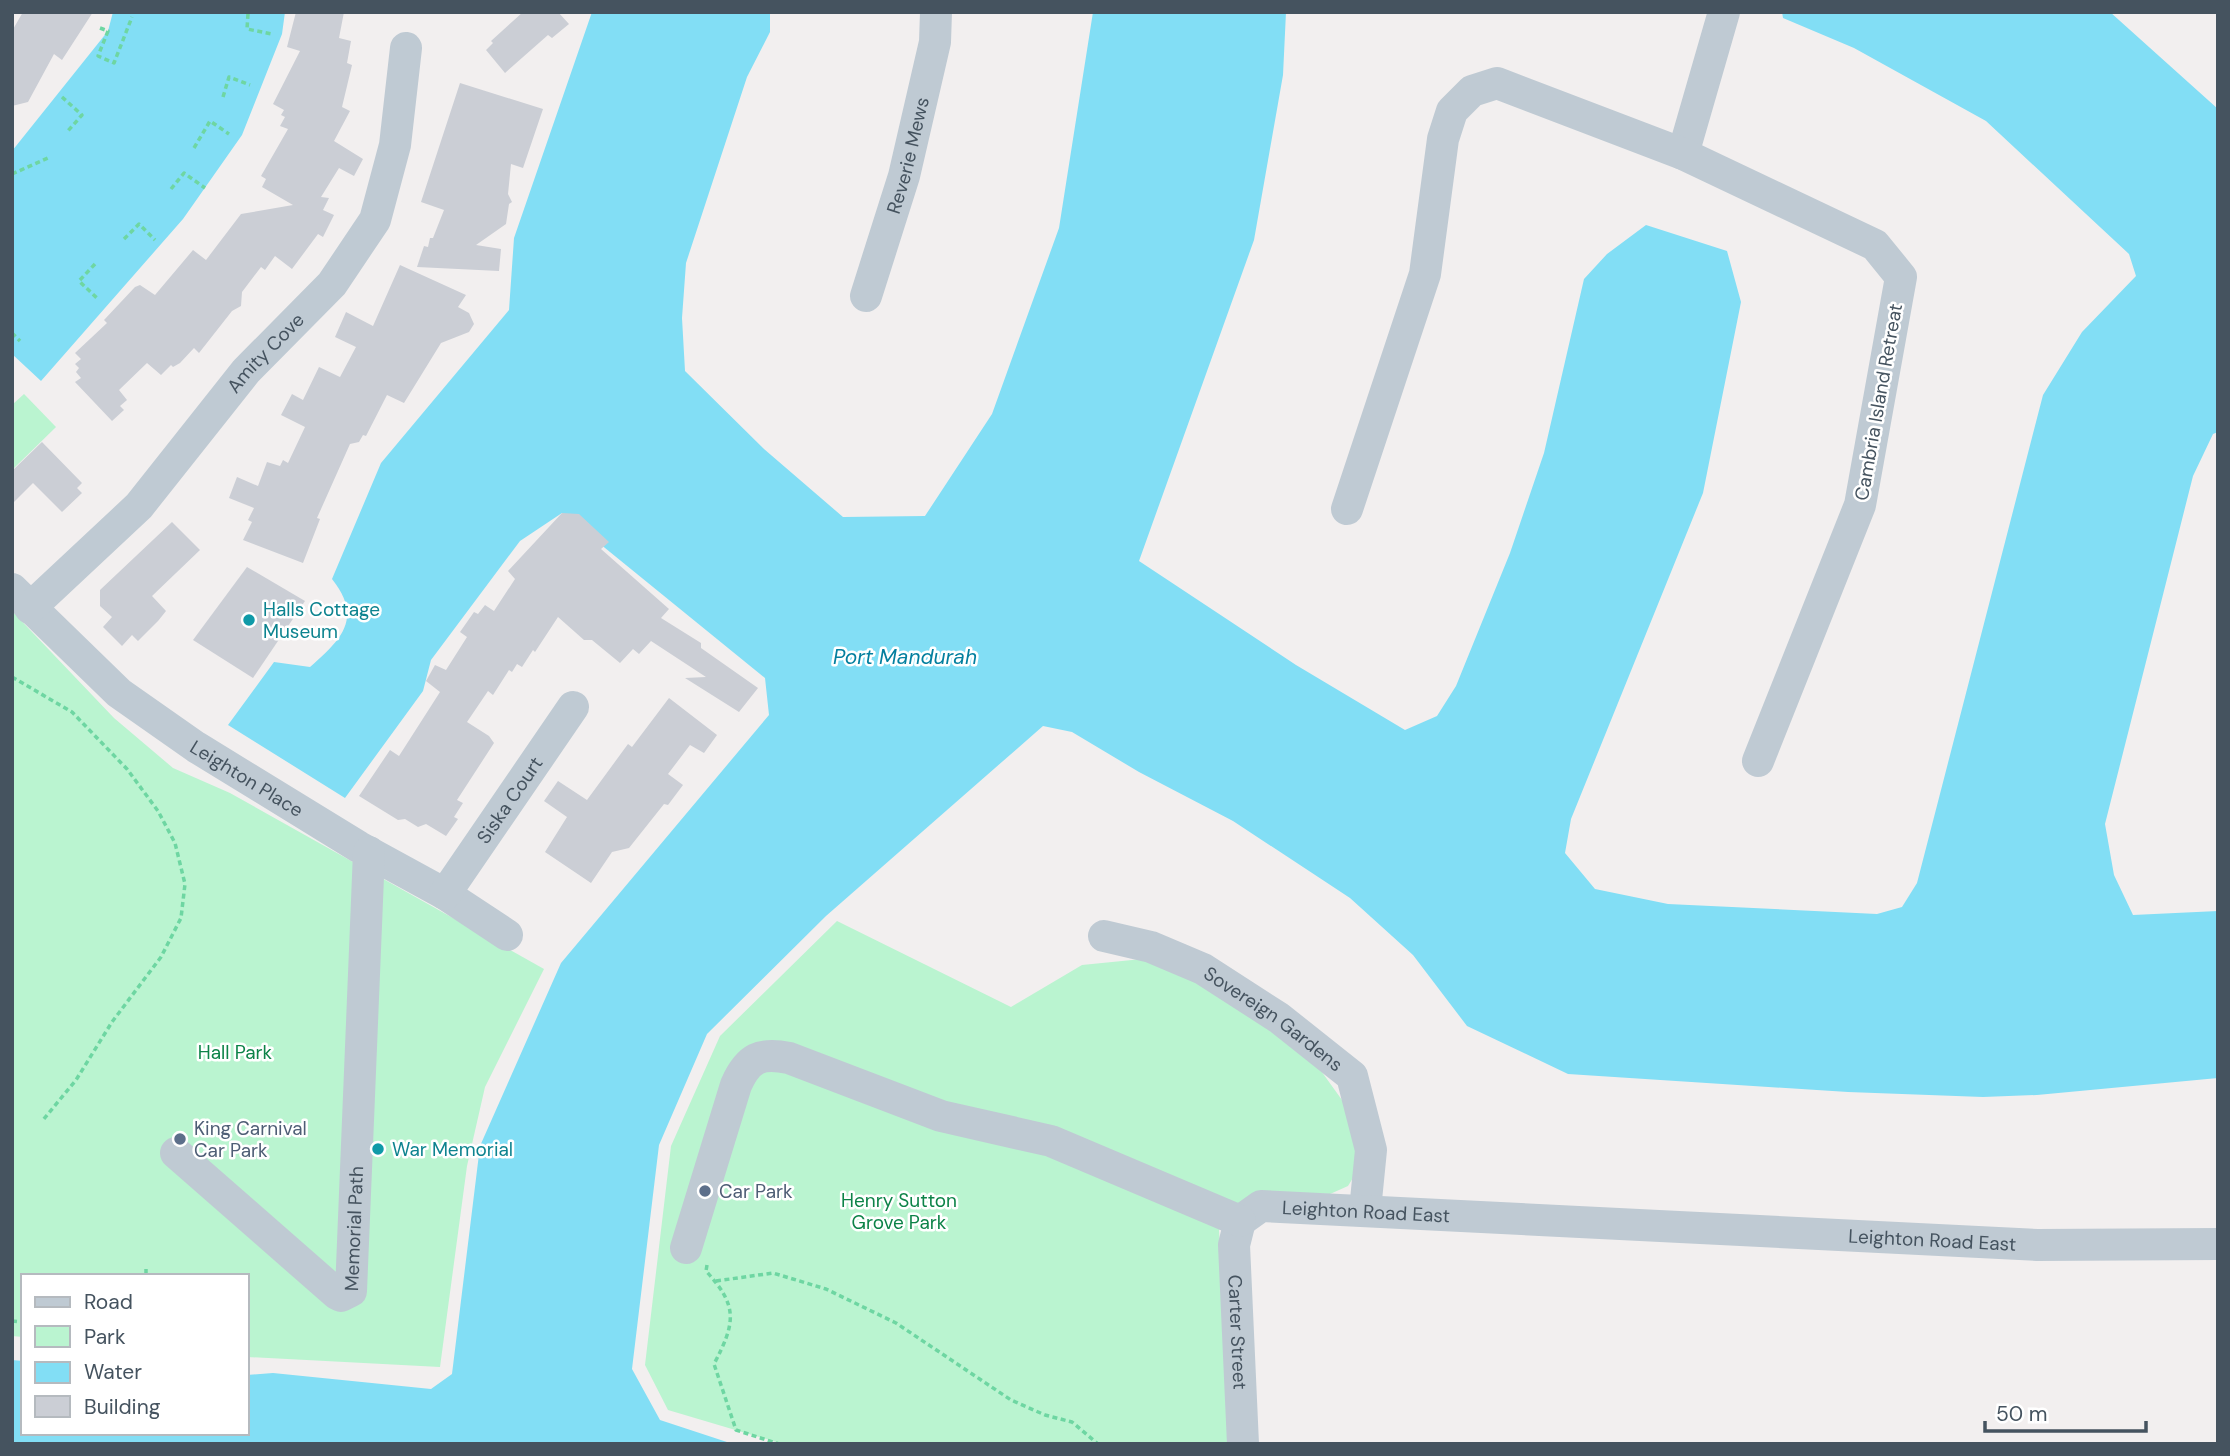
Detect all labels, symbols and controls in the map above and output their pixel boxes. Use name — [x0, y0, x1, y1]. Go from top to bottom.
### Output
street label: Reverie Mews — [881, 95, 935, 217]
street label: Cambria Island Retreat — [1849, 302, 1908, 503]
street label: Amity Cove — [221, 307, 310, 398]
place label: Halls Cottage Museum — [263, 597, 380, 644]
marker: Halls Cottage Museum — [241, 612, 257, 628]
water label: Port Mandurah — [833, 643, 977, 671]
street label: Leighton Place — [185, 734, 308, 823]
street label: Siska Court — [471, 752, 548, 849]
street label: Sovereign Gardens — [1199, 961, 1348, 1077]
park label: Hall Park — [198, 1040, 273, 1065]
place label: King Carnival Car Park — [194, 1116, 307, 1163]
marker: King Carnival Car Park — [172, 1131, 188, 1147]
place label: War Memorial — [392, 1137, 513, 1162]
marker: War Memorial — [370, 1141, 386, 1157]
street label: Memorial Path — [339, 1166, 369, 1292]
place label: Car Park — [719, 1179, 793, 1204]
marker: Car Park — [697, 1183, 713, 1199]
park label: Henry Sutton Grove Park — [841, 1188, 957, 1235]
street label: Leighton Road East — [1282, 1195, 1451, 1228]
street label: Leighton Road East — [1848, 1224, 2017, 1257]
legend — [21, 1274, 248, 1435]
street label: Carter Street — [1222, 1274, 1253, 1390]
text: Road — [84, 1288, 133, 1316]
text: Park — [84, 1323, 126, 1351]
text: Water — [84, 1358, 142, 1386]
scale bar — [1985, 1390, 2146, 1434]
text: Building — [84, 1393, 161, 1421]
text: 50 m — [1996, 1400, 2047, 1428]

